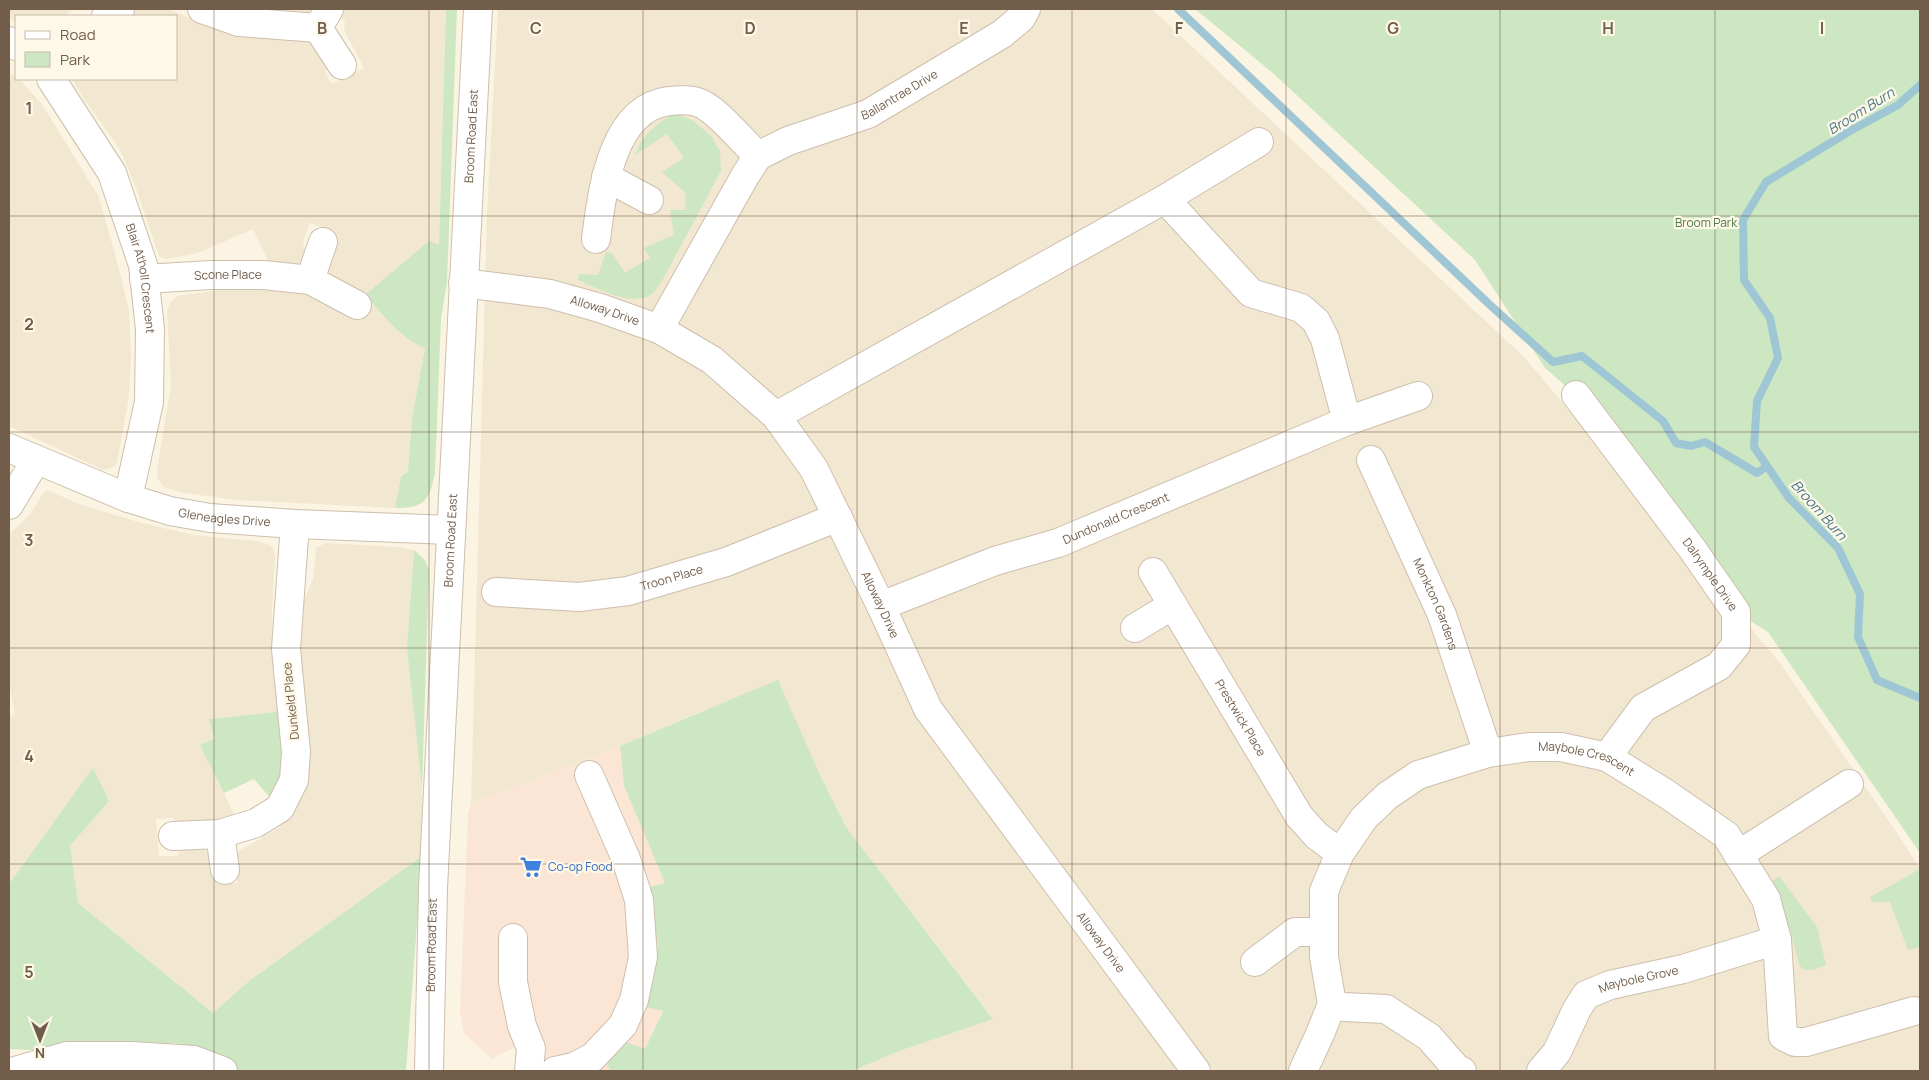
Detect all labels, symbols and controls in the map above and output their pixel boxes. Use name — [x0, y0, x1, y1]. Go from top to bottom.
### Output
legend — [15, 15, 178, 80]
text: B — [317, 17, 327, 39]
text: C — [530, 17, 542, 39]
text: D — [744, 17, 756, 39]
text: E — [959, 17, 969, 39]
text: F — [1175, 17, 1184, 39]
text: G — [1387, 17, 1399, 39]
text: H — [1602, 17, 1614, 39]
text: I — [1820, 17, 1824, 39]
text: Road — [60, 24, 96, 45]
text: Park — [60, 49, 90, 70]
street label: Ballantrae Drive — [859, 65, 941, 124]
water label: Broom Burn — [1824, 82, 1898, 139]
street label: Broom Road East — [460, 88, 482, 183]
text: 1 — [25, 97, 33, 119]
park label: Broom Park — [1675, 214, 1738, 231]
street label: Blair Atholl Crescent — [122, 221, 159, 334]
street label: Scone Place — [194, 266, 262, 284]
street label: Alloway Drive — [568, 291, 642, 329]
text: 2 — [24, 313, 34, 335]
water label: Broom Burn — [1787, 475, 1852, 544]
street label: Dundonald Crescent — [1060, 488, 1172, 548]
street label: Broom Road East — [439, 493, 461, 588]
street label: Gleneagles Drive — [177, 504, 271, 530]
text: 3 — [24, 529, 34, 551]
street label: Dalrymple Drive — [1679, 534, 1742, 614]
street label: Monkton Gardens — [1409, 555, 1462, 652]
street label: Troon Place — [638, 560, 705, 595]
street label: Alloway Drive — [857, 568, 904, 641]
street label: Dunkeld Place — [278, 662, 303, 741]
street label: Prestwick Place — [1211, 676, 1270, 759]
street label: Maybole Crescent — [1538, 738, 1638, 780]
text: 4 — [24, 745, 34, 767]
supermarket icon: Co-op Food — [518, 854, 544, 880]
place label: Co-op Food — [548, 858, 613, 875]
street label: Broom Road East — [422, 898, 441, 992]
street label: Alloway Drive — [1073, 908, 1129, 976]
text: 5 — [24, 961, 34, 983]
street label: Maybole Grove — [1596, 961, 1680, 997]
north arrow — [15, 1015, 65, 1065]
text: N — [35, 1044, 45, 1063]

